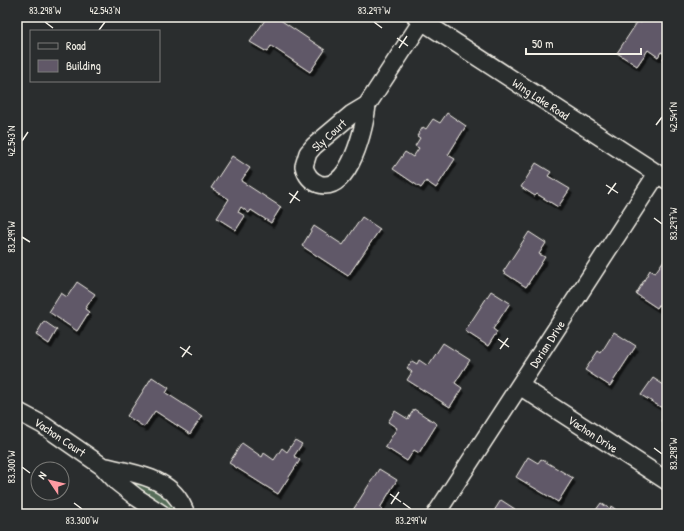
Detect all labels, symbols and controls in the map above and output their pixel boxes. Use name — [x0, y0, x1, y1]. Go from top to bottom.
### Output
text: 83.298°W — [29, 4, 62, 17]
text: 42.543°N — [90, 4, 120, 17]
text: 83.297°W — [358, 4, 391, 17]
legend — [30, 30, 160, 82]
scale bar — [526, 30, 641, 56]
text: 50 m — [532, 35, 553, 52]
text: Road — [66, 37, 86, 54]
text: Building — [66, 57, 101, 74]
street label: Wing Lake Road — [509, 74, 573, 124]
text: 42.541°N — [667, 102, 680, 132]
street label: Sly Court — [308, 114, 351, 155]
text: 42.543°N — [5, 126, 18, 156]
text: 83.297°W — [667, 207, 680, 240]
text: 83.299°W — [5, 220, 18, 253]
street label: Dorian Drive — [525, 317, 569, 371]
street label: Vachon Drive — [565, 411, 622, 457]
street label: Vachon Court — [31, 413, 90, 461]
text: 83.298°W — [667, 437, 680, 470]
text: 83.300°W — [5, 450, 18, 483]
north arrow — [30, 461, 70, 501]
text: N — [34, 469, 49, 482]
text: 83.300°W — [66, 514, 99, 527]
text: 83.299°W — [395, 514, 428, 527]

